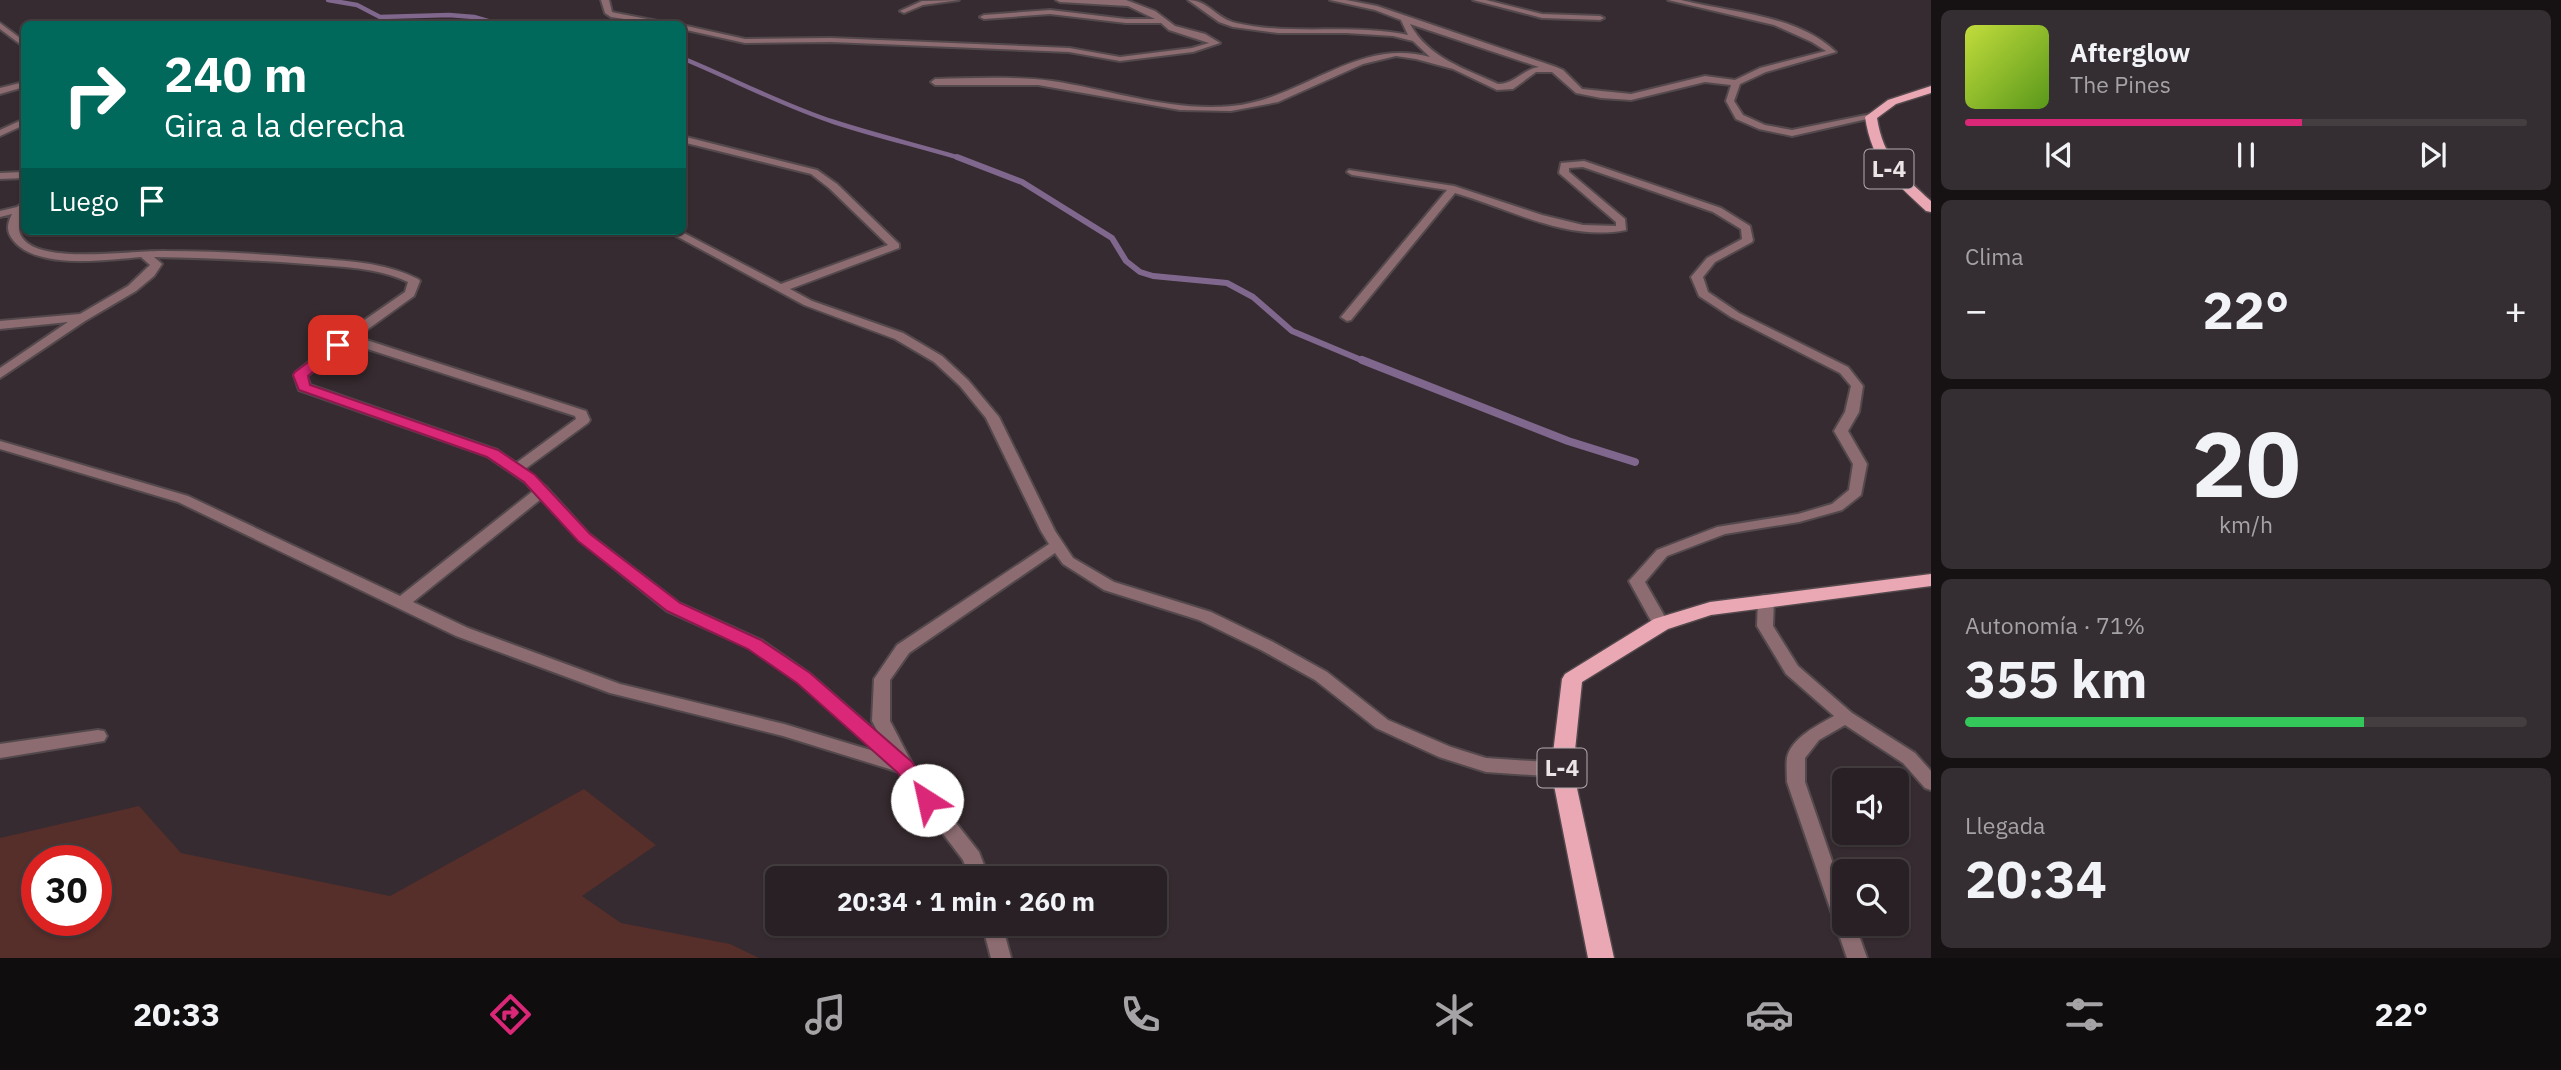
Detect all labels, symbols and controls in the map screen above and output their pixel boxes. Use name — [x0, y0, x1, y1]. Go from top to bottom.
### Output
text: Afterglow — [2070, 35, 2190, 69]
text: 240 m — [164, 42, 308, 105]
icon: right — [49, 49, 140, 140]
text: The Pines — [2070, 69, 2171, 99]
text: Gira a la derecha — [164, 104, 405, 146]
icon: previous — [2040, 136, 2078, 174]
icon: pause — [2227, 136, 2265, 174]
icon: next — [2414, 136, 2452, 174]
road number: L-4 — [1864, 150, 1913, 188]
icon: arrive — [133, 182, 171, 220]
text: Luego — [49, 184, 119, 218]
text: Clima — [1965, 241, 2024, 271]
text: 22° — [2203, 276, 2289, 343]
text: − — [1965, 285, 1988, 334]
text: + — [2504, 285, 2527, 334]
pin — [308, 315, 368, 375]
icon: arrive — [319, 326, 357, 364]
text: 20 — [2191, 404, 2301, 522]
text: km/h — [2219, 509, 2273, 539]
text: Autonomía · 71% — [1965, 610, 2145, 640]
text: 355 km — [1965, 645, 2147, 712]
road number: L-4 — [1538, 748, 1586, 788]
position arrow — [890, 763, 964, 837]
map controls — [1832, 768, 1909, 936]
button: sound — [1832, 768, 1909, 845]
text: Llegada — [1965, 810, 2045, 840]
speed limit sign: 30 — [21, 845, 112, 936]
text: 20:34 — [1965, 845, 2107, 912]
button: search — [1832, 859, 1909, 936]
text: 20:34 · 1 min · 260 m — [837, 884, 1095, 918]
icon: directions — [486, 990, 535, 1039]
icon: music — [801, 990, 850, 1039]
icon: phone — [1116, 990, 1165, 1039]
icon: climate — [1430, 990, 1479, 1039]
icon: car — [1745, 990, 1794, 1039]
icon: filters — [2060, 990, 2109, 1039]
text: 20:33 — [133, 993, 220, 1035]
text: 22° — [2375, 993, 2428, 1035]

